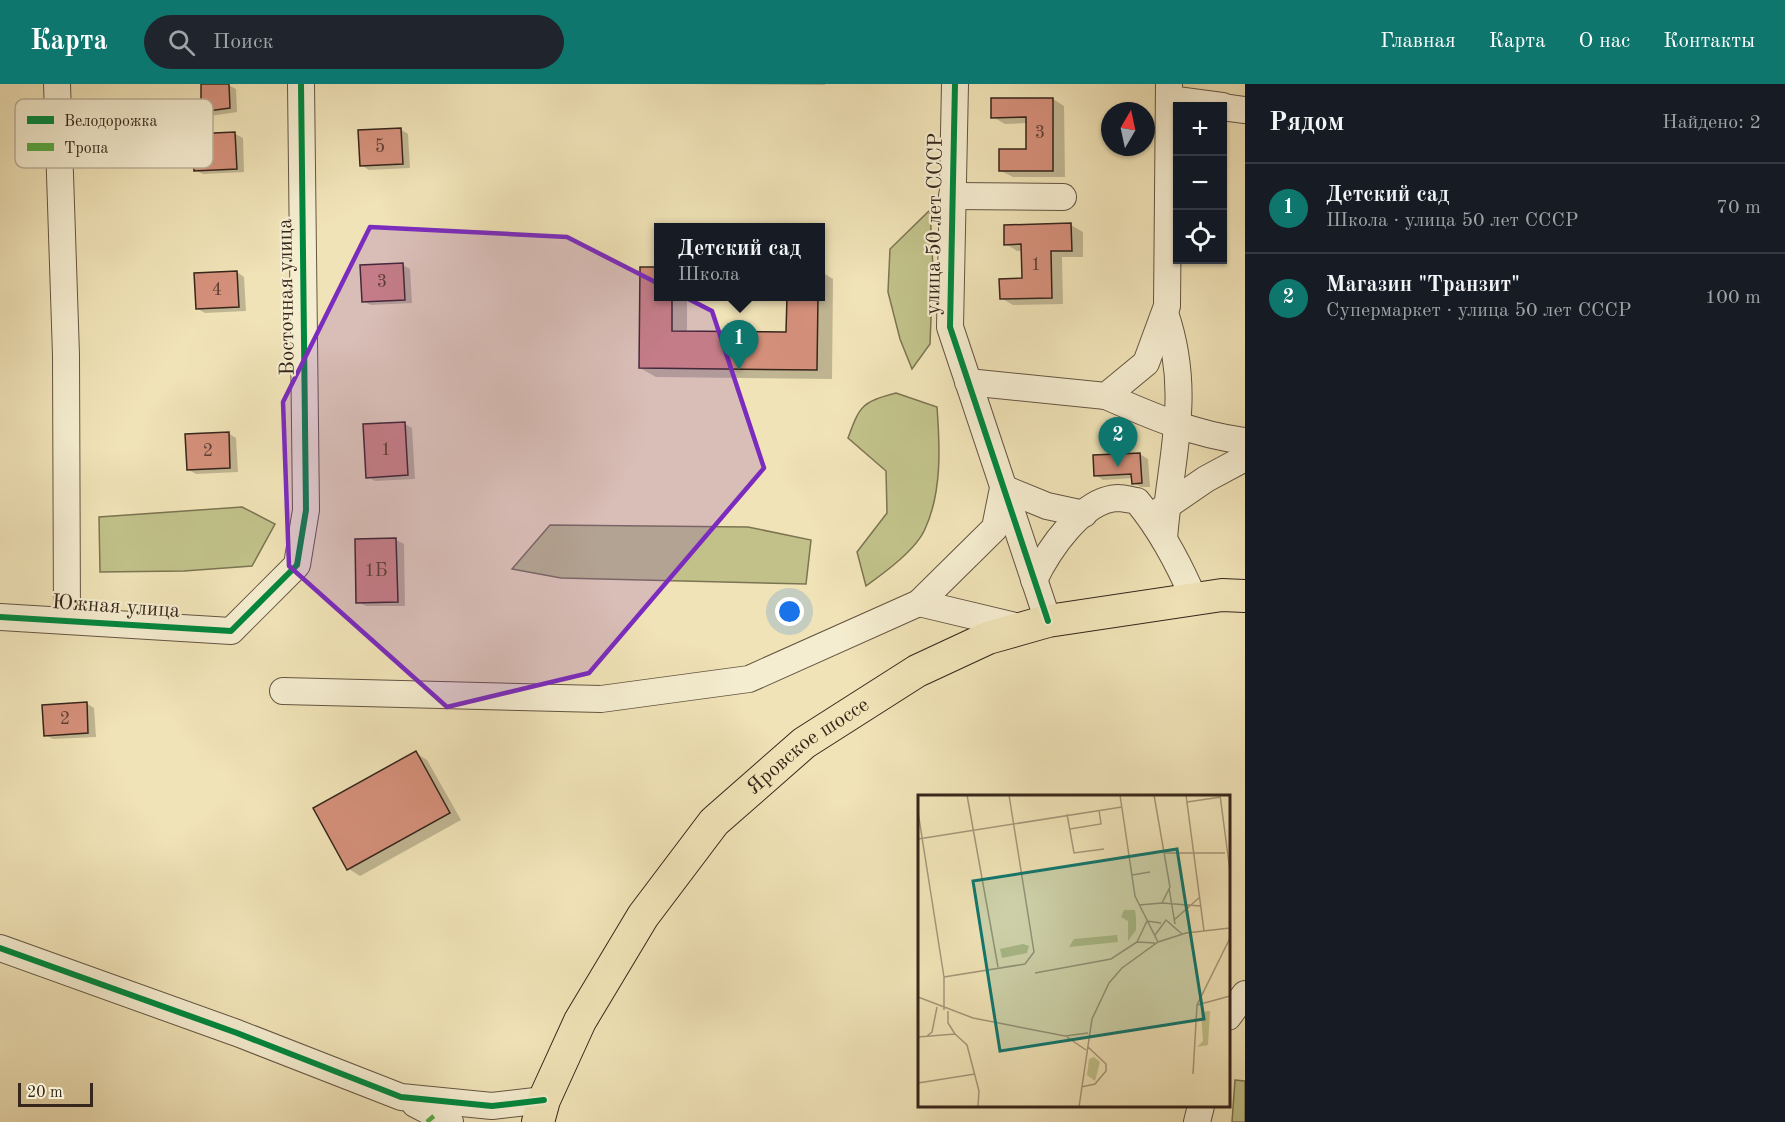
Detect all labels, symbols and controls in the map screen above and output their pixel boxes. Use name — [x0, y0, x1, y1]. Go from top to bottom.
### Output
search box — [144, 15, 564, 69]
icon: search — [165, 26, 198, 59]
text: Карта — [30, 28, 108, 56]
text: Поиск — [213, 31, 274, 53]
text: Главная — [1380, 31, 1456, 52]
text: Карта — [1489, 31, 1546, 52]
text: О нас — [1579, 31, 1630, 52]
text: Контакты — [1663, 31, 1755, 52]
legend — [15, 99, 213, 168]
north arrow — [1101, 102, 1155, 156]
map controls — [1173, 102, 1227, 264]
button: + — [1173, 102, 1227, 156]
text: Рядом — [1269, 110, 1344, 136]
text: Найдено: 2 — [1662, 113, 1761, 133]
text: Велодорожка — [64, 114, 157, 130]
house number: 3 — [1035, 124, 1045, 142]
street label: улица 50 лет СССР — [923, 133, 947, 315]
house number: 5 — [375, 138, 385, 156]
text: Тропа — [64, 141, 108, 157]
button: − — [1173, 156, 1227, 210]
text: Детский сад — [1326, 184, 1449, 206]
text: 1 — [1283, 198, 1294, 218]
text: 70 m — [1716, 198, 1761, 218]
button: locate — [1173, 210, 1227, 264]
text: Школа · улица 50 лет СССР — [1326, 211, 1578, 231]
street label: Восточная улица — [275, 218, 299, 376]
popup — [654, 223, 825, 301]
text: Детский сад — [678, 238, 801, 260]
house number: 1 — [1031, 256, 1041, 274]
text: Школа — [678, 265, 740, 285]
house number: 3 — [377, 273, 387, 291]
text: Магазин "Транзит" — [1326, 274, 1520, 296]
house number: 4 — [212, 281, 222, 299]
text: 2 — [1283, 288, 1294, 308]
text: 100 m — [1705, 288, 1761, 308]
text: Супермаркет · улица 50 лет СССР — [1326, 301, 1631, 321]
pin: 1 — [720, 320, 758, 370]
pin: 2 — [1098, 418, 1138, 467]
house number: 1 — [381, 441, 391, 459]
house number: 2 — [203, 442, 213, 460]
house number: 1Б — [364, 562, 388, 580]
street label: Южная улица — [51, 592, 181, 622]
your location — [775, 597, 804, 626]
street label: Яровское шоссе — [743, 694, 873, 799]
house number: 2 — [60, 710, 70, 728]
inset map — [918, 795, 1230, 1107]
scale bar — [18, 1080, 93, 1108]
text: 20 m — [27, 1085, 63, 1101]

